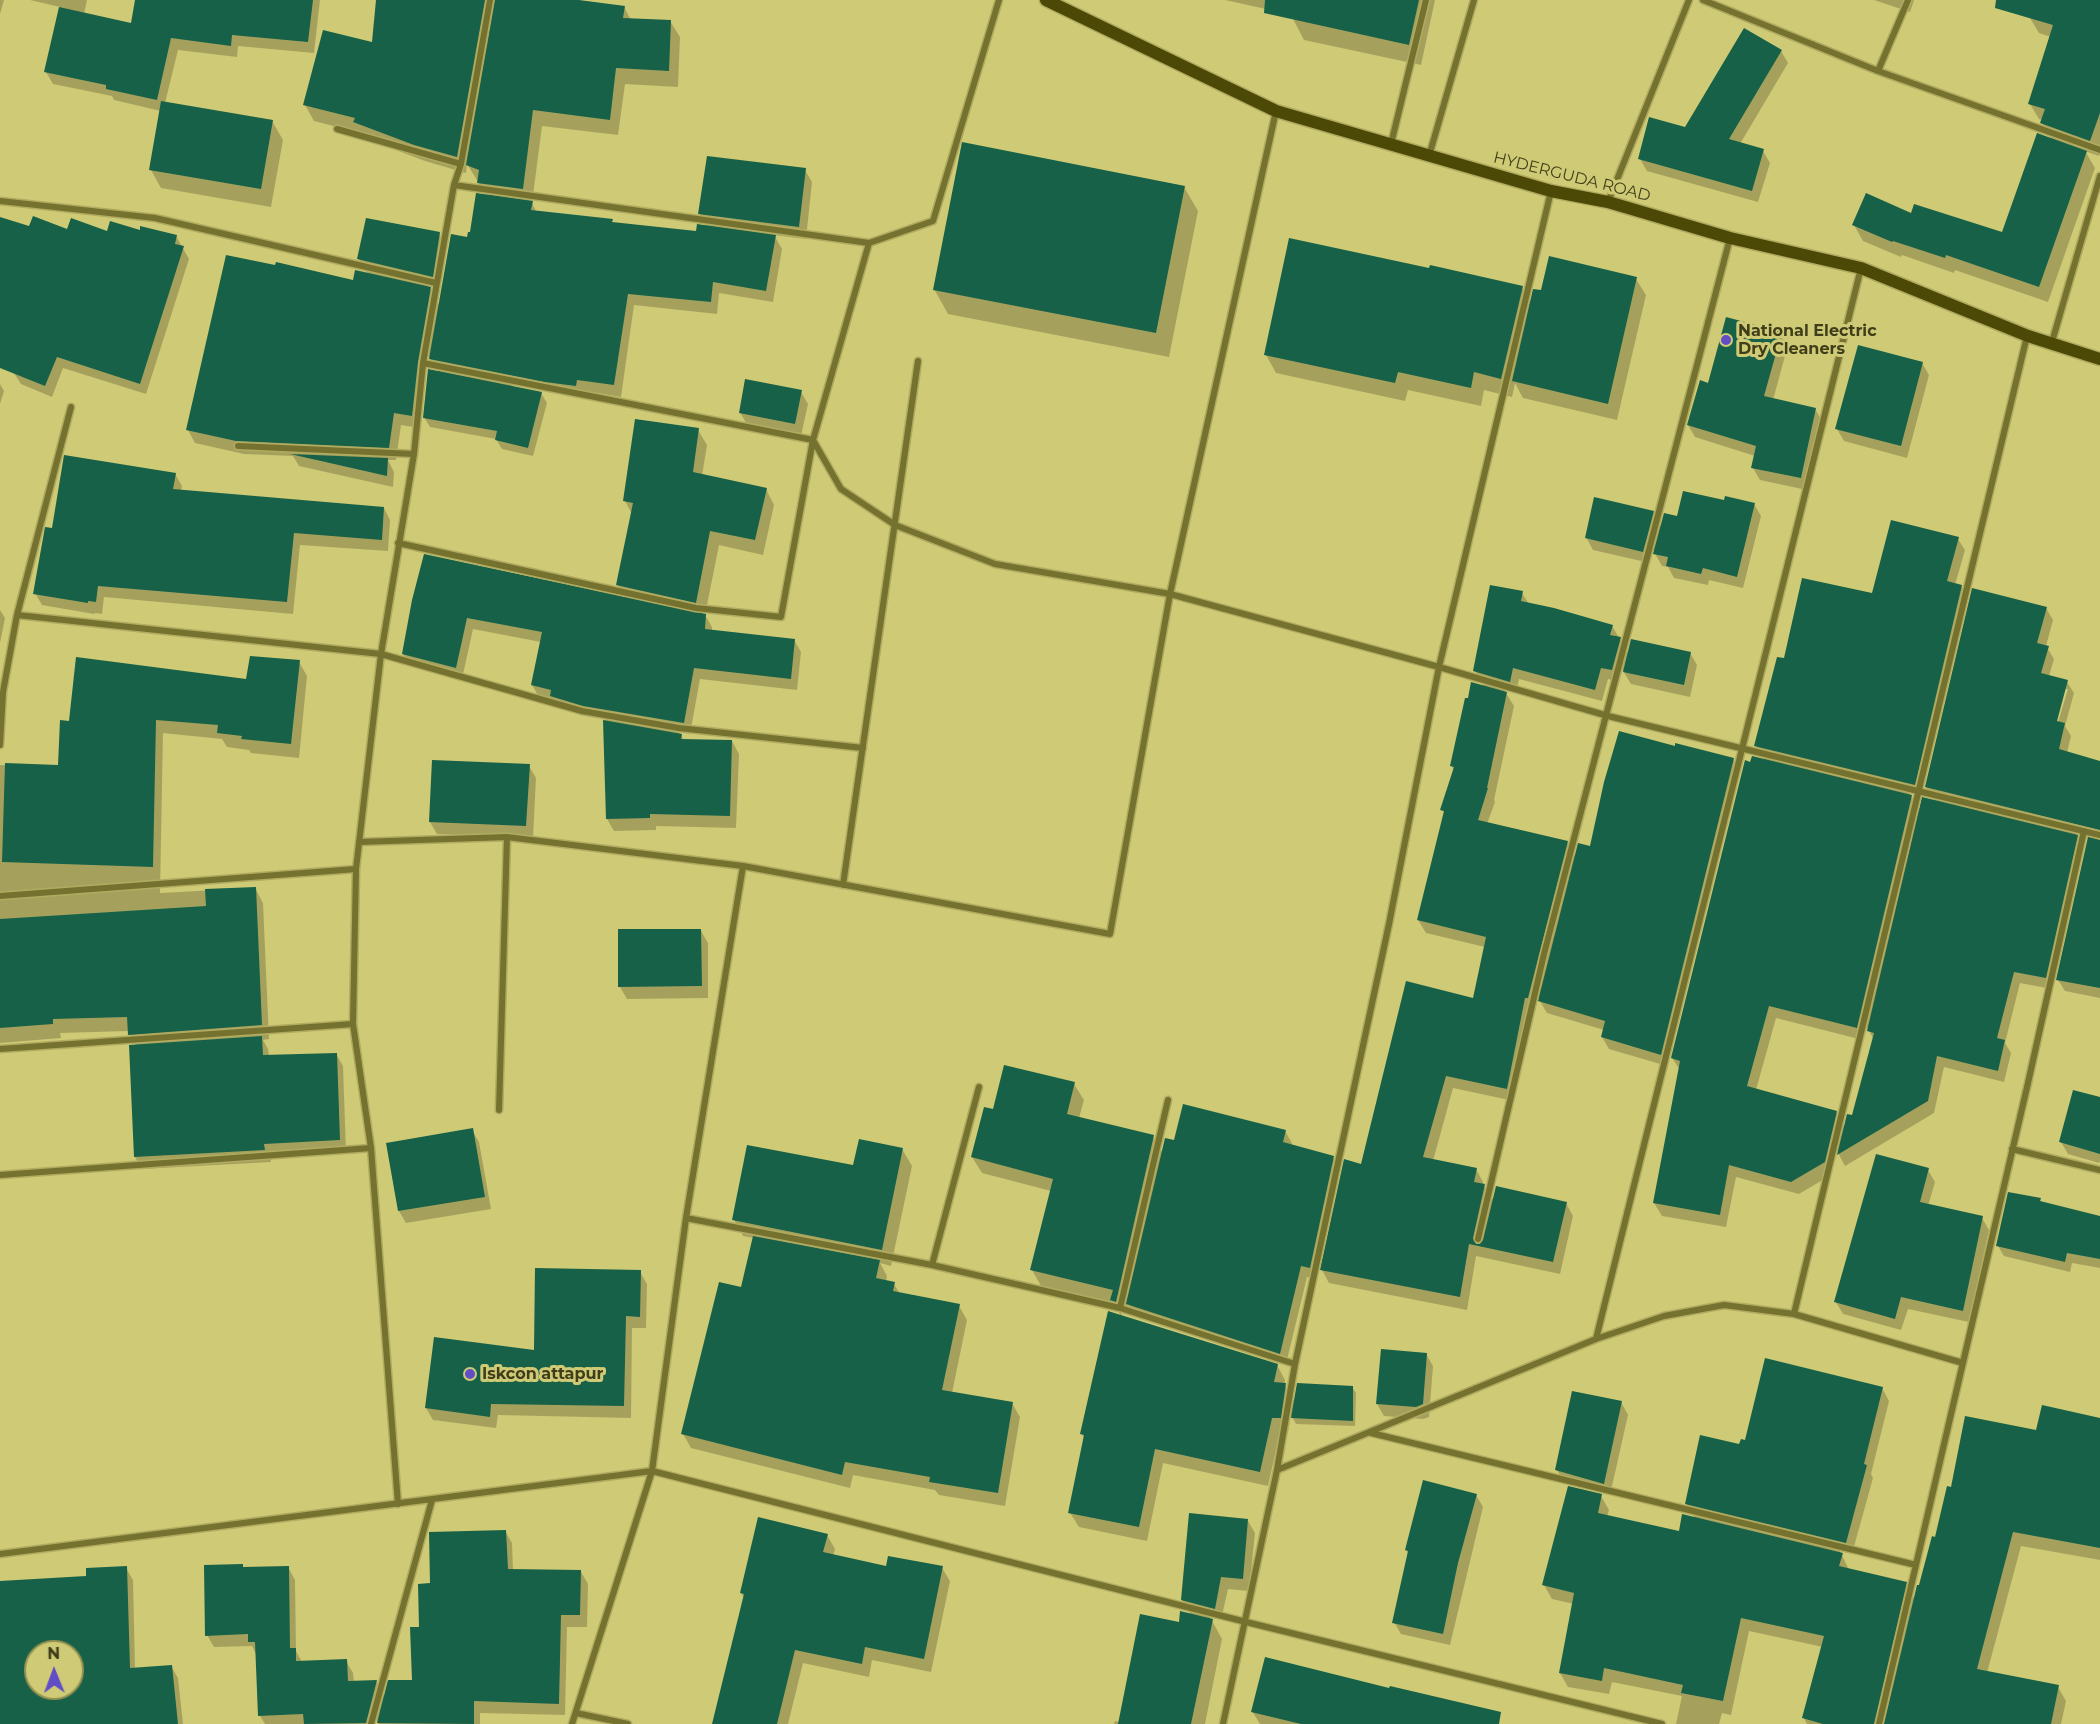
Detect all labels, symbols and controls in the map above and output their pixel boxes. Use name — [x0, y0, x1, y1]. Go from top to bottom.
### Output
street label: HYDERGUDA ROAD — [1491, 148, 1653, 206]
place label: National Electric Dry Cleaners — [1738, 321, 1877, 359]
marker: National Electric Dry Cleaners — [1719, 333, 1733, 347]
place label: Iskcon attapur — [482, 1364, 603, 1384]
marker: Iskcon attapur — [463, 1367, 477, 1381]
north arrow — [24, 1640, 84, 1700]
text: N — [47, 1644, 60, 1663]

